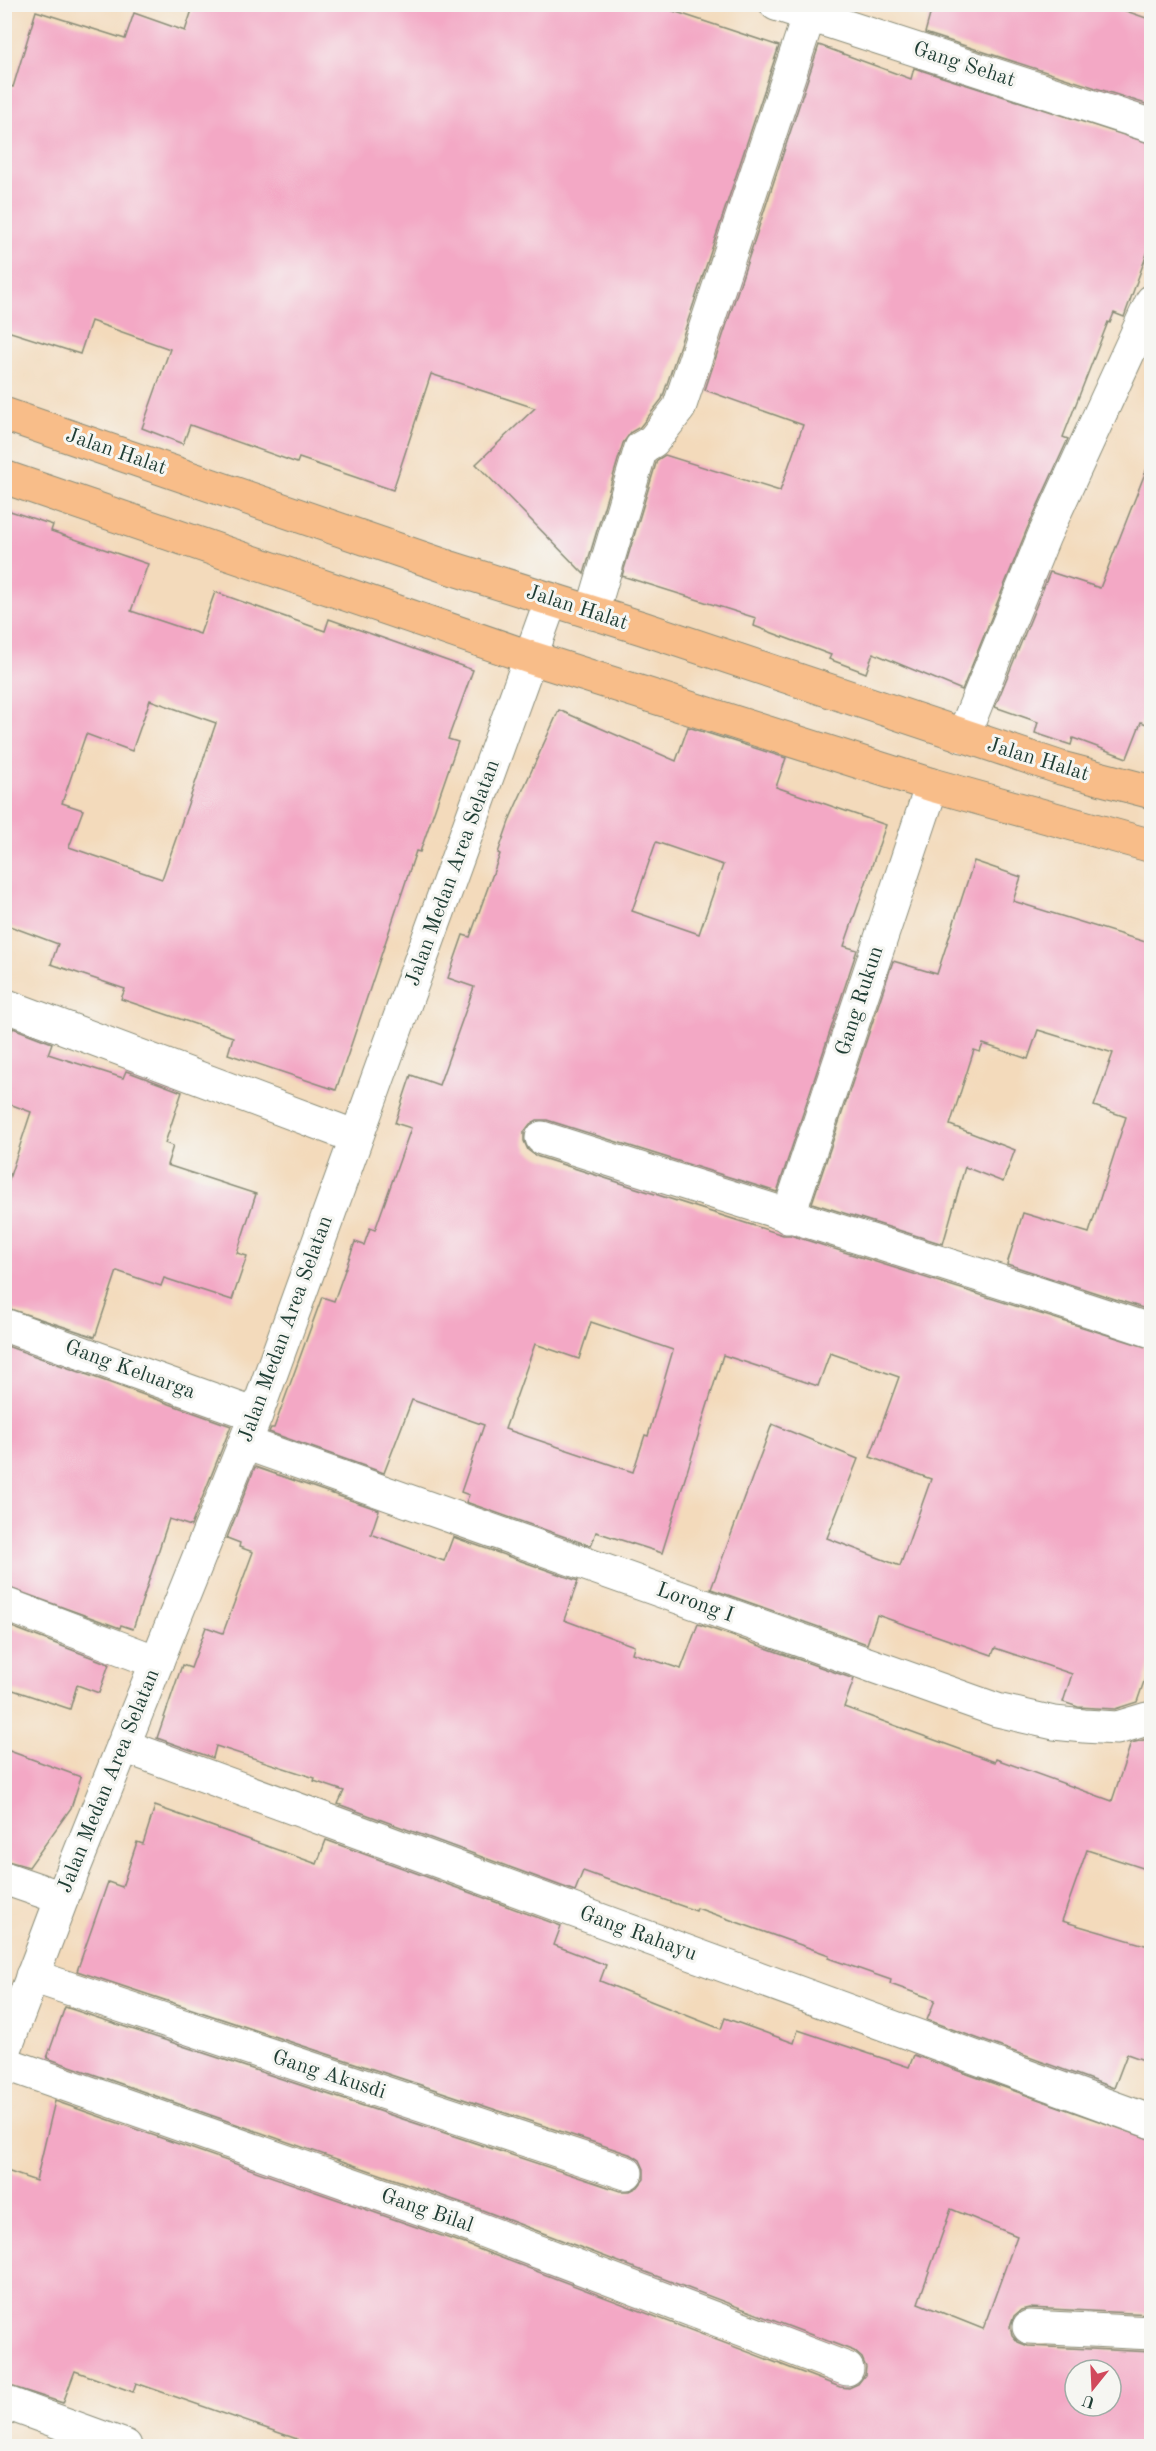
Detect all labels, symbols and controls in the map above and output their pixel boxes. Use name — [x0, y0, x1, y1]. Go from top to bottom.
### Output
street label: Gang Sehat — [910, 39, 1018, 91]
street label: Jalan Halat — [63, 425, 169, 479]
street label: Jalan Halat — [524, 582, 630, 634]
street label: Jalan Halat — [985, 735, 1091, 785]
street label: Jalan Medan Area Selatan — [402, 757, 504, 989]
street label: Gang Rukun — [832, 944, 888, 1058]
street label: Jalan Medan Area Selatan — [235, 1213, 337, 1445]
street label: Gang Keluarga — [62, 1337, 198, 1403]
street label: Lorong I — [654, 1579, 736, 1627]
street label: Jalan Medan Area Selatan — [54, 1666, 164, 1896]
street label: Gang Rahayu — [576, 1903, 700, 1965]
street label: Gang Akusdi — [270, 2047, 388, 2103]
street label: Gang Bilal — [378, 2185, 476, 2237]
north arrow — [1063, 2358, 1123, 2418]
text: U — [1080, 2391, 1098, 2410]

